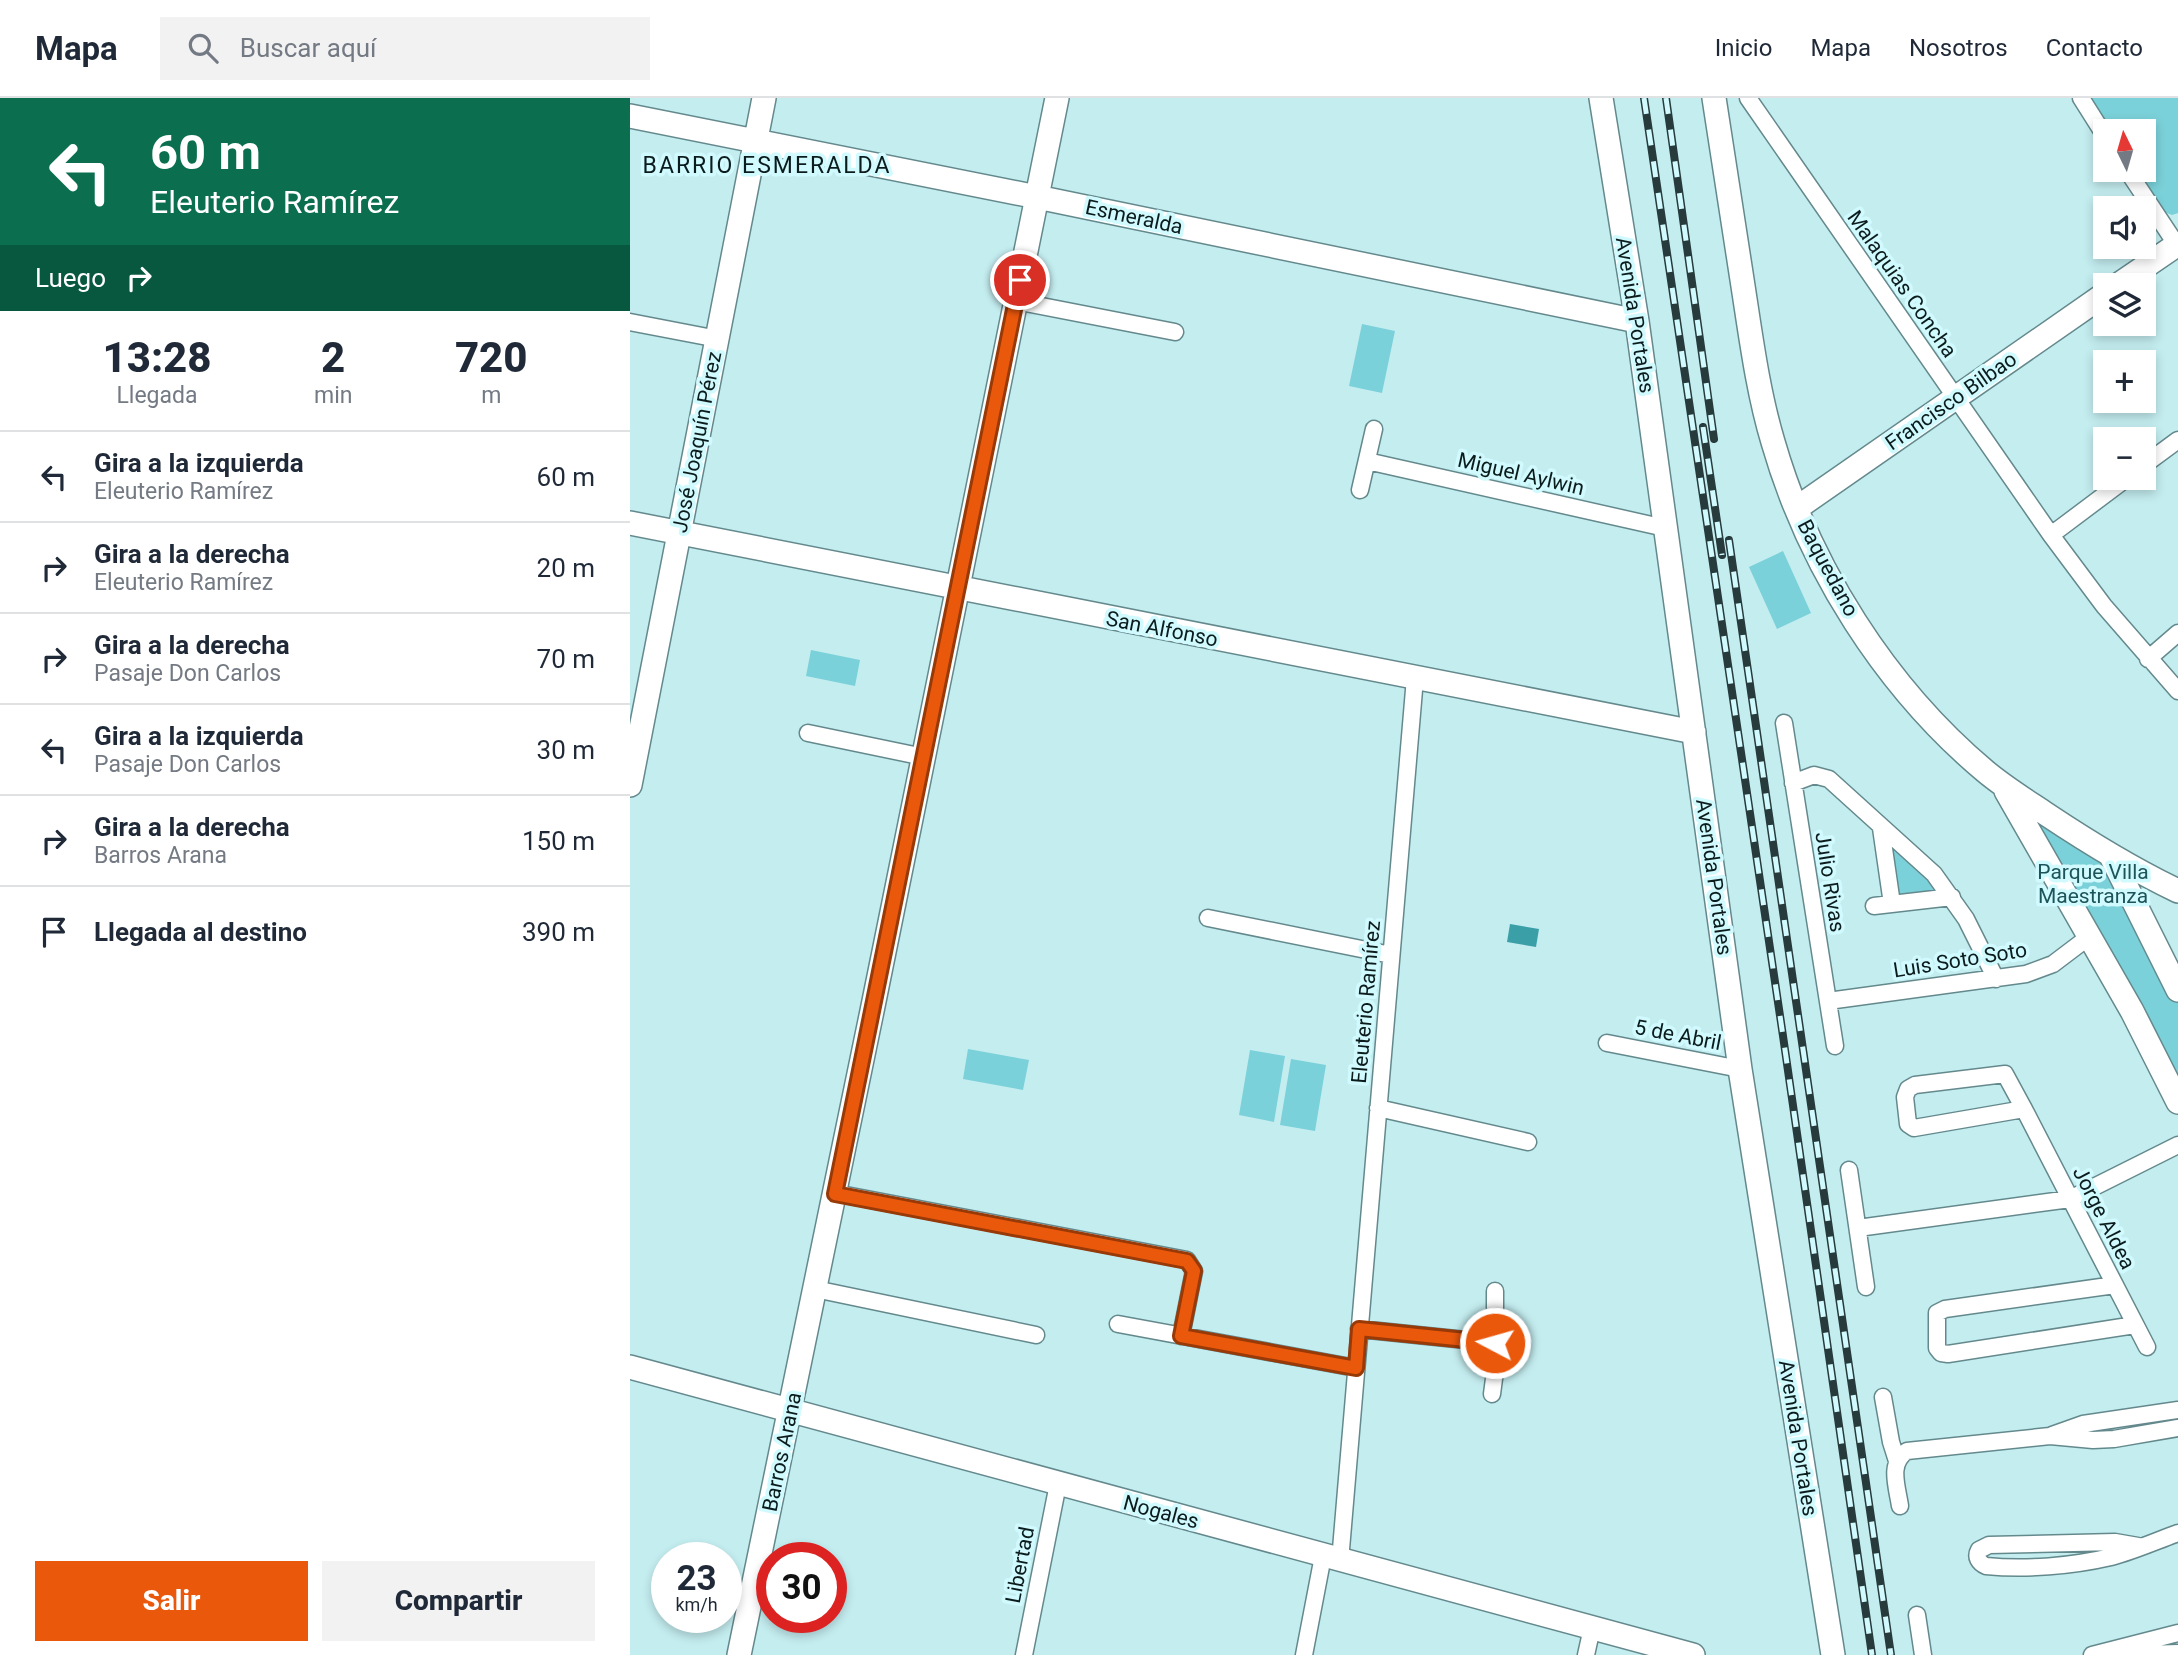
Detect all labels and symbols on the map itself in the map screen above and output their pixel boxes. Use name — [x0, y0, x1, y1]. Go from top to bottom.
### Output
north arrow — [2093, 119, 2156, 182]
district label: BARRIO ESMERALDA — [643, 152, 891, 179]
street label: Esmeralda — [1083, 195, 1185, 239]
street label: Malaquias Concha — [1842, 206, 1962, 362]
street label: Avenida Portales — [1611, 235, 1659, 395]
pin — [990, 250, 1050, 310]
street label: Francisco Bilbao — [1881, 347, 2021, 455]
street label: José Joaquín Pérez — [668, 349, 726, 535]
street label: Miguel Aylwin — [1455, 448, 1587, 500]
street label: Baquedano — [1793, 516, 1863, 620]
street label: San Alfonso — [1104, 606, 1220, 652]
street label: Avenida Portales — [1691, 797, 1737, 957]
street label: Julio Rivas — [1810, 830, 1850, 934]
park label: Parque Villa Maestranza — [2037, 860, 2149, 908]
street label: Eleuterio Ramírez — [1347, 919, 1385, 1085]
street label: Luis Soto Soto — [1891, 938, 2029, 982]
street label: 5 de Abril — [1633, 1015, 1723, 1055]
street label: Jorge Aldea — [2068, 1163, 2140, 1273]
position arrow — [1458, 1306, 1532, 1380]
street label: Avenida Portales — [1774, 1358, 1822, 1518]
street label: Barros Arana — [758, 1390, 806, 1514]
street label: Nogales — [1121, 1490, 1201, 1534]
street label: Libertad — [1001, 1525, 1039, 1605]
speed limit sign: 30 — [756, 1542, 847, 1633]

